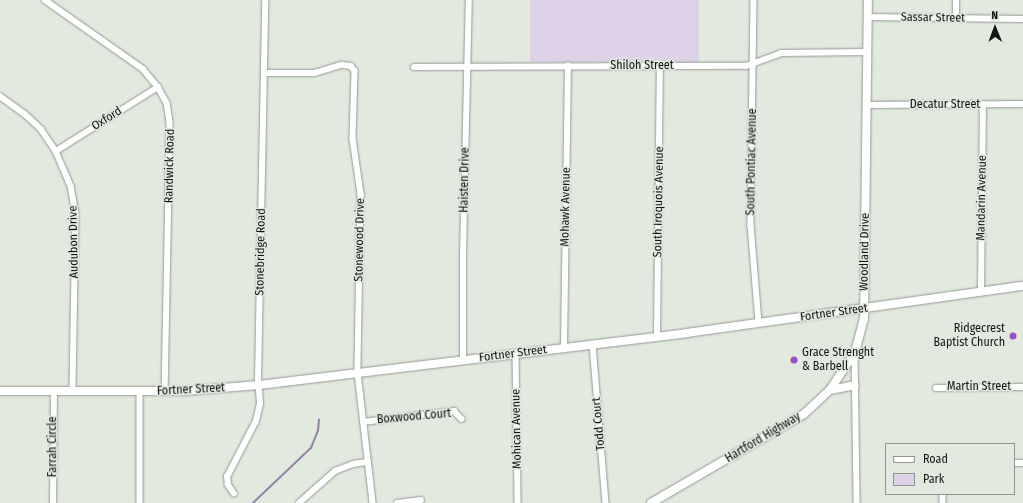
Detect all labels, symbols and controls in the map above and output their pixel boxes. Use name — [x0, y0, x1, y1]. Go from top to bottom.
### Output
north arrow — [975, 8, 1015, 48]
text: N — [991, 9, 998, 22]
street label: Sassar Street — [901, 10, 965, 26]
street label: Shiloh Street — [610, 59, 674, 73]
street label: Decatur Street — [910, 98, 980, 112]
street label: Oxford — [89, 104, 125, 134]
street label: South Pontiac Avenue — [744, 108, 760, 216]
street label: Randwick Road — [162, 129, 178, 203]
street label: South Iroquois Avenue — [651, 146, 667, 258]
street label: Haisten Drive — [457, 147, 473, 213]
street label: Mandarin Avenue — [974, 155, 990, 241]
street label: Mohawk Avenue — [558, 167, 574, 247]
street label: Stonewood Drive — [352, 198, 368, 282]
street label: Audubon Drive — [66, 206, 82, 278]
street label: Stonebridge Road — [253, 208, 269, 296]
street label: Woodland Drive — [857, 213, 873, 291]
street label: Fortner Street — [799, 301, 869, 325]
place label: Ridgecrest Baptist Church — [933, 322, 1005, 350]
marker: Ridgecrest Baptist Church — [1008, 331, 1018, 341]
street label: Fortner Street — [478, 343, 548, 365]
place label: Grace Strenght & Barbell — [802, 346, 874, 374]
marker: Grace Strenght & Barbell — [789, 355, 799, 365]
street label: Martin Street — [947, 380, 1011, 394]
street label: Fortner Street — [157, 381, 225, 399]
street label: Mohican Avenue — [509, 389, 525, 469]
street label: Todd Court — [589, 397, 609, 451]
street label: Boxwood Court — [376, 407, 452, 427]
street label: Hartford Highway — [723, 410, 803, 466]
street label: Farrah Circle — [46, 417, 60, 477]
legend — [885, 443, 1015, 495]
text: Road — [923, 452, 948, 466]
text: Park — [923, 472, 944, 486]

